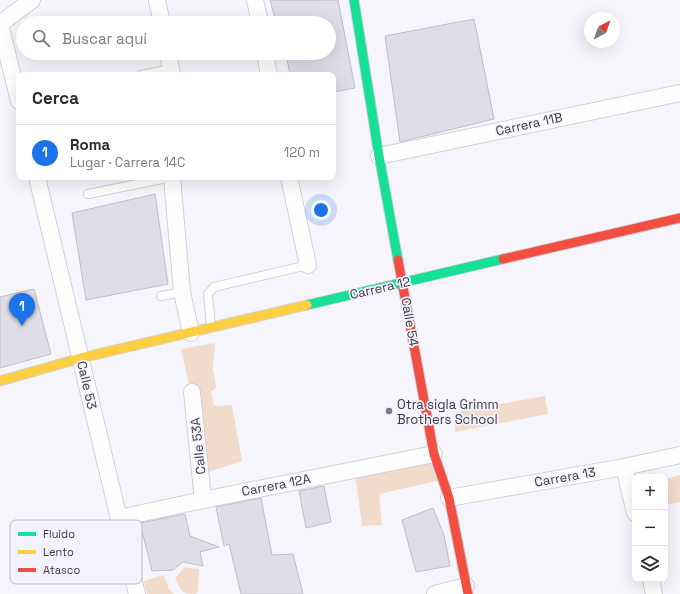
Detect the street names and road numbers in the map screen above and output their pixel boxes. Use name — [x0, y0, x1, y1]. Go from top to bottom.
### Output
street label: Carrera 11B — [494, 109, 564, 139]
street label: Carrera 12 — [348, 273, 412, 303]
street label: Calle 54 — [397, 296, 423, 348]
street label: Calle 53 — [73, 359, 101, 411]
street label: Calle 53A — [187, 417, 209, 475]
street label: Carrera 13 — [533, 463, 597, 491]
street label: Carrera 12A — [240, 470, 312, 500]

